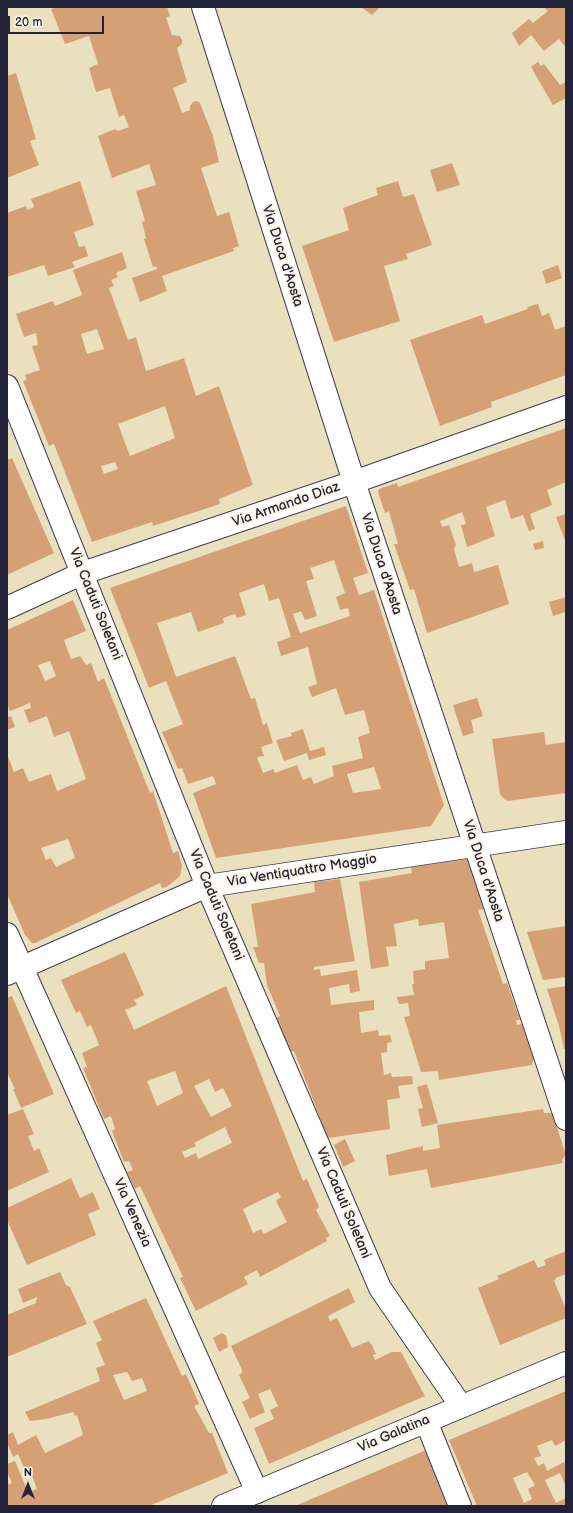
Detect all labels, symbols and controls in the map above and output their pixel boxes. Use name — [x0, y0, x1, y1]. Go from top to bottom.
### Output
scale bar — [10, 8, 106, 34]
text: 20 m — [15, 15, 42, 30]
street label: Via Duca d'Aosta — [258, 203, 306, 309]
street label: Via Armando Diaz — [230, 479, 342, 531]
street label: Via Duca d'Aosta — [357, 511, 405, 617]
street label: Via Caduti Soletani — [65, 545, 125, 663]
street label: Via Duca d'Aosta — [459, 818, 507, 924]
street label: Via Caduti Soletani — [185, 847, 247, 963]
street label: Via Ventiquattro Maggio — [226, 851, 378, 891]
street label: Via Caduti Soletani — [312, 1145, 374, 1261]
street label: Via Venezia — [109, 1176, 155, 1250]
street label: Via Galatina — [356, 1411, 432, 1457]
north arrow — [8, 1465, 48, 1505]
text: N — [24, 1466, 32, 1479]

